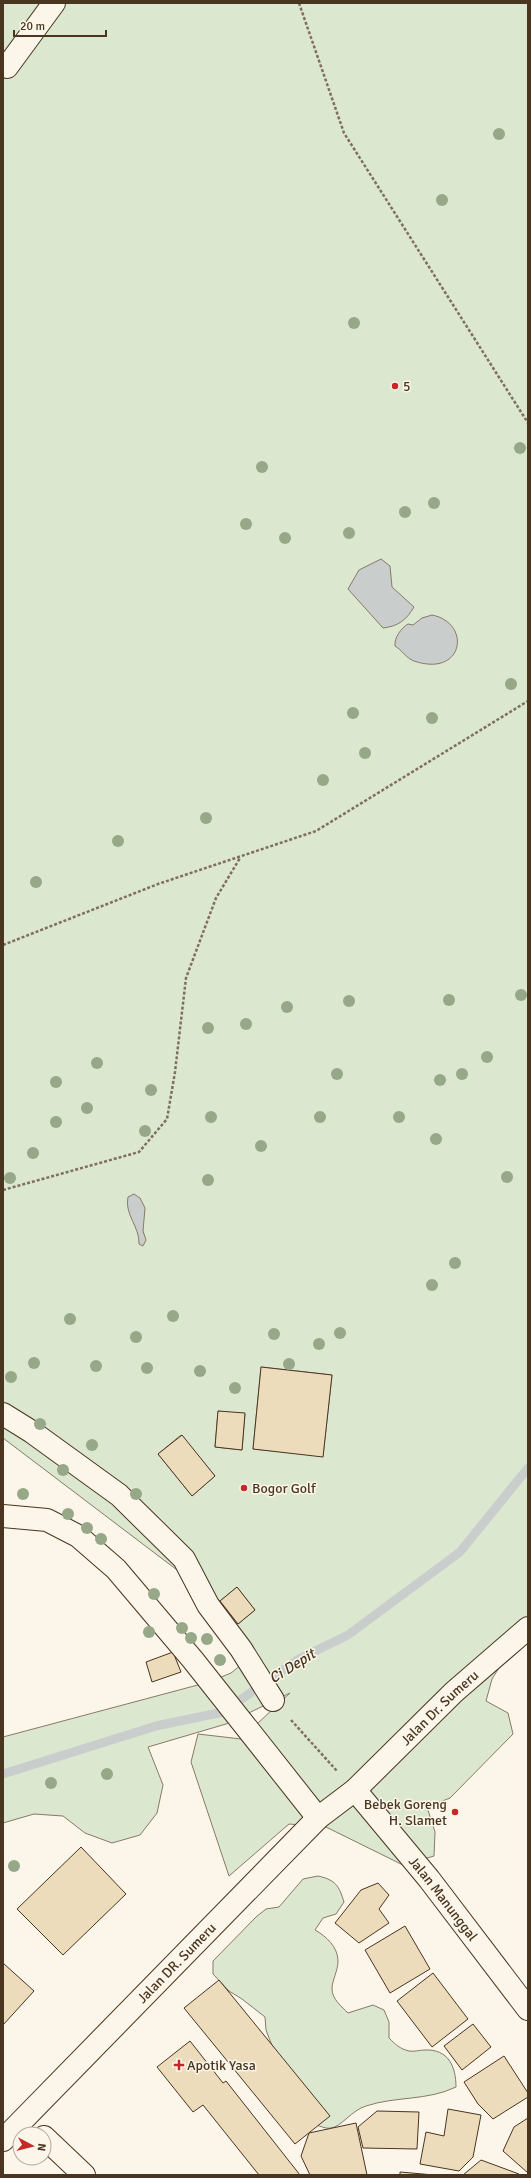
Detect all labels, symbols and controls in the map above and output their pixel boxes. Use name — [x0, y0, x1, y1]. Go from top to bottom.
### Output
scale bar — [14, 12, 106, 38]
text: 20 m — [20, 19, 45, 34]
place label: 5 — [403, 378, 411, 395]
marker: 5 — [390, 381, 400, 391]
place label: Bogor Golf — [252, 1480, 317, 1497]
marker: Bogor Golf — [239, 1483, 249, 1493]
water label: Ci Depit — [266, 1644, 320, 1687]
street label: Jalan Dr. Sumeru — [397, 1666, 482, 1749]
place label: Bebek Goreng H. Slamet — [364, 1796, 447, 1829]
marker: Bebek Goreng H. Slamet — [450, 1807, 460, 1817]
street label: Jalan Manunggal — [405, 1853, 481, 1944]
street label: Jalan DR. Sumeru — [133, 1919, 219, 2006]
place label: Apotik Yasa — [187, 2057, 256, 2074]
marker: Apotik Yasa — [174, 2060, 184, 2070]
north arrow — [12, 2126, 52, 2166]
text: N — [35, 2143, 48, 2152]

